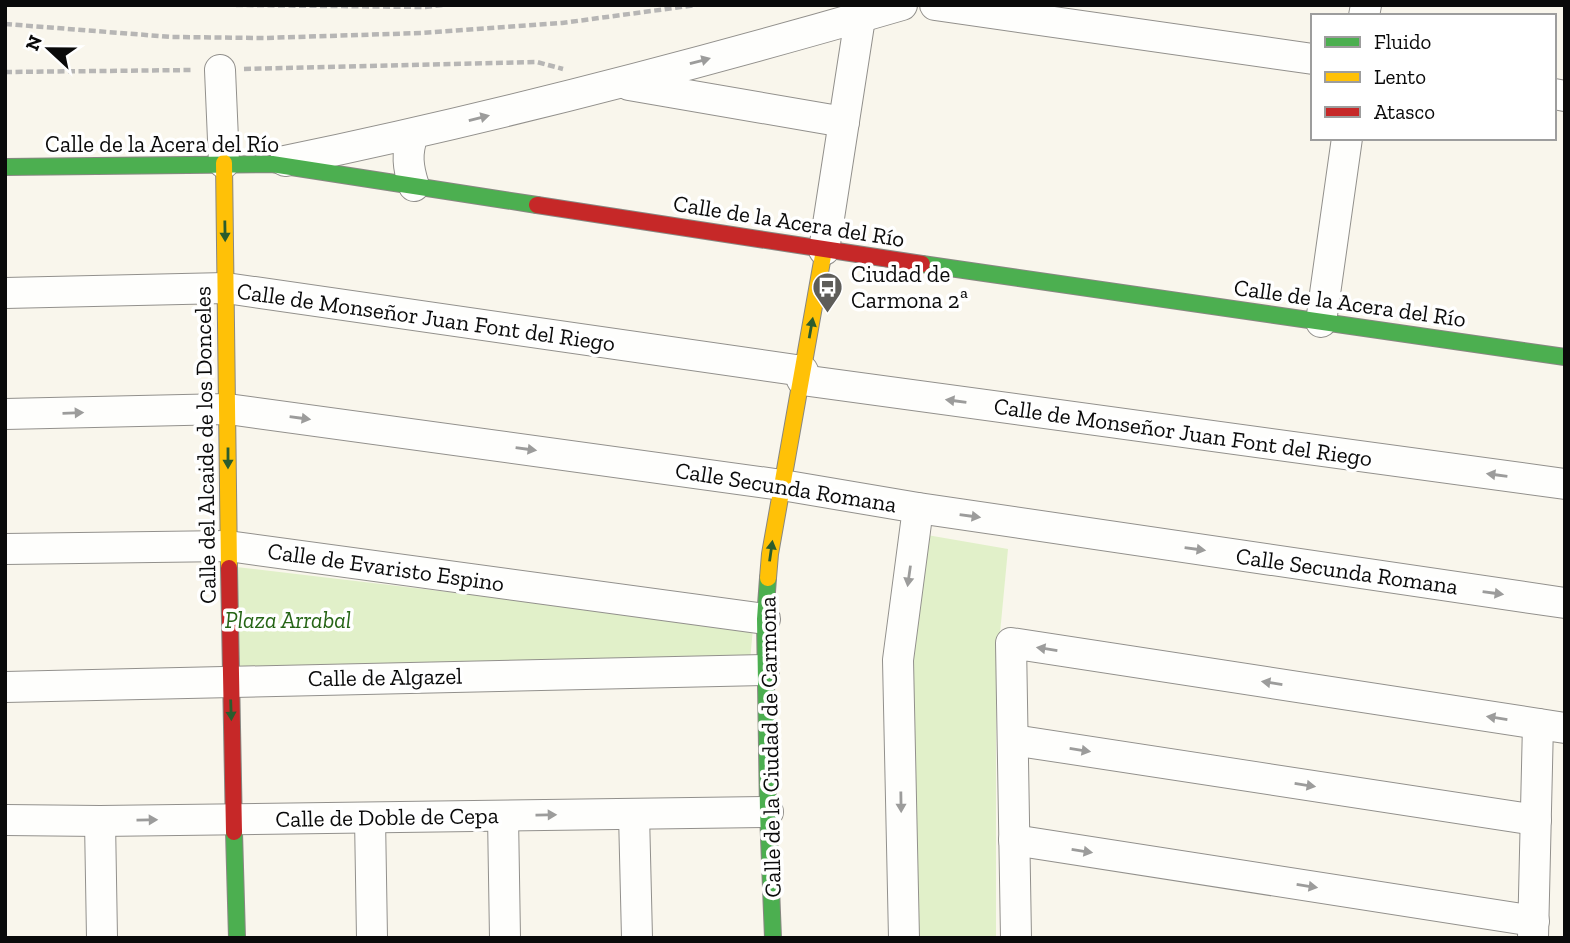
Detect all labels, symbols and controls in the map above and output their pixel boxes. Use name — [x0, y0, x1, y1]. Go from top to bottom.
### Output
north arrow — [14, 14, 84, 84]
legend — [1311, 14, 1556, 140]
text: Fluido — [1374, 29, 1431, 54]
text: N — [20, 32, 47, 54]
one-way arrow — [689, 55, 711, 66]
text: Lento — [1374, 64, 1426, 89]
text: Atasco — [1374, 99, 1435, 124]
one-way arrow — [468, 112, 490, 123]
street label: Calle de la Acera del Río — [45, 130, 279, 158]
street label: Calle de la Acera del Río — [671, 189, 907, 253]
one-way arrow — [219, 220, 231, 242]
place label: Ciudad de Carmona 2ª — [851, 260, 968, 314]
bus stop icon: Ciudad de Carmona 2ª — [811, 270, 845, 314]
street label: Calle de la Acera del Río — [1232, 273, 1468, 333]
street label: Calle de Monseñor Juan Font del Riego — [235, 277, 617, 357]
street label: Calle del Alcaide de los Donceles — [188, 286, 222, 604]
one-way arrow — [806, 316, 817, 338]
street label: Calle de Monseñor Juan Font del Riego — [992, 392, 1374, 472]
one-way arrow — [945, 395, 967, 406]
one-way arrow — [63, 407, 85, 418]
one-way arrow — [289, 413, 311, 424]
one-way arrow — [515, 444, 537, 455]
one-way arrow — [222, 448, 234, 470]
street label: Calle Secunda Romana — [673, 456, 899, 518]
one-way arrow — [1486, 469, 1508, 480]
one-way arrow — [959, 510, 981, 521]
street label: Calle de Evaristo Espino — [266, 537, 506, 597]
one-way arrow — [765, 540, 776, 562]
street label: Calle Secunda Romana — [1234, 542, 1460, 600]
one-way arrow — [1184, 544, 1206, 555]
one-way arrow — [903, 565, 914, 587]
one-way arrow — [1482, 588, 1504, 599]
street label: Calle de la Ciudad de Carmona — [753, 596, 787, 898]
park label: Plaza Arrabal — [225, 606, 351, 634]
one-way arrow — [1036, 643, 1058, 654]
street label: Calle de Algazel — [307, 662, 463, 692]
one-way arrow — [1261, 678, 1283, 689]
one-way arrow — [225, 700, 237, 722]
one-way arrow — [1486, 712, 1508, 723]
one-way arrow — [1069, 745, 1091, 756]
one-way arrow — [1294, 779, 1316, 790]
one-way arrow — [895, 792, 907, 814]
street label: Calle de Doble de Cepa — [275, 801, 499, 833]
one-way arrow — [535, 809, 557, 821]
one-way arrow — [136, 814, 158, 826]
one-way arrow — [1071, 846, 1093, 857]
one-way arrow — [1296, 880, 1318, 891]

